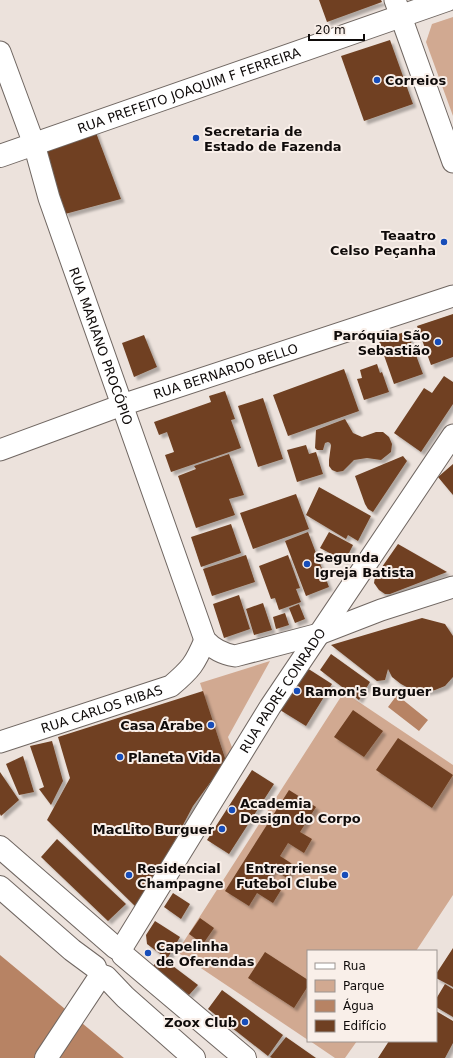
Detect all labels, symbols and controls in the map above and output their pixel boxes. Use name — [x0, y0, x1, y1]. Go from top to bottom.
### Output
scale bar — [309, 16, 364, 42]
text: 20 m — [315, 23, 346, 37]
street label: RUA PREFEITO JOAQUIM F FERREIRA — [76, 45, 302, 136]
place label: Correios — [385, 73, 446, 88]
marker: Correios — [372, 75, 382, 85]
place label: Secretaria de Estado de Fazenda — [204, 124, 342, 154]
marker: Secretaria de Estado de Fazenda — [191, 133, 201, 143]
place label: Teaatro Celso Peçanha — [330, 228, 436, 258]
marker: Teaatro Celso Peçanha — [439, 237, 449, 247]
street label: RUA MARIANO PROCÓPIO — [66, 265, 135, 427]
place label: Paróquia São Sebastião — [333, 328, 430, 358]
marker: Paróquia São Sebastião — [433, 337, 443, 347]
street label: RUA BERNARDO BELLO — [151, 341, 300, 402]
place label: Segunda Igreja Batista — [315, 550, 414, 580]
marker: Segunda Igreja Batista — [302, 559, 312, 569]
street label: RUA PADRE CONRADO — [237, 626, 329, 756]
street label: RUA CARLOS RIBAS — [39, 682, 165, 736]
place label: Ramon's Burguer — [305, 684, 432, 699]
marker: Ramon's Burguer — [292, 686, 302, 696]
place label: Casa Árabe — [120, 718, 203, 733]
marker: Casa Árabe — [206, 720, 216, 730]
place label: Planeta Vida — [128, 750, 221, 765]
marker: Planeta Vida — [115, 752, 125, 762]
place label: Academia Design do Corpo — [240, 796, 361, 826]
marker: Academia Design do Corpo — [227, 805, 237, 815]
place label: MacLito Burguer — [93, 822, 215, 837]
marker: MacLito Burguer — [217, 824, 227, 834]
place label: Residencial Champagne — [137, 861, 224, 891]
place label: Entrerriense Futebol Clube — [236, 861, 337, 891]
marker: Residencial Champagne — [124, 870, 134, 880]
marker: Entrerriense Futebol Clube — [340, 870, 350, 880]
place label: Capelinha de Oferendas — [156, 939, 255, 969]
marker: Capelinha de Oferendas — [143, 948, 153, 958]
legend — [307, 950, 437, 1042]
text: Rua — [343, 959, 366, 973]
text: Parque — [343, 979, 384, 993]
text: Água — [343, 998, 374, 1013]
place label: Zoox Club — [164, 1015, 237, 1030]
marker: Zoox Club — [240, 1017, 250, 1027]
text: Edifício — [343, 1019, 386, 1033]

